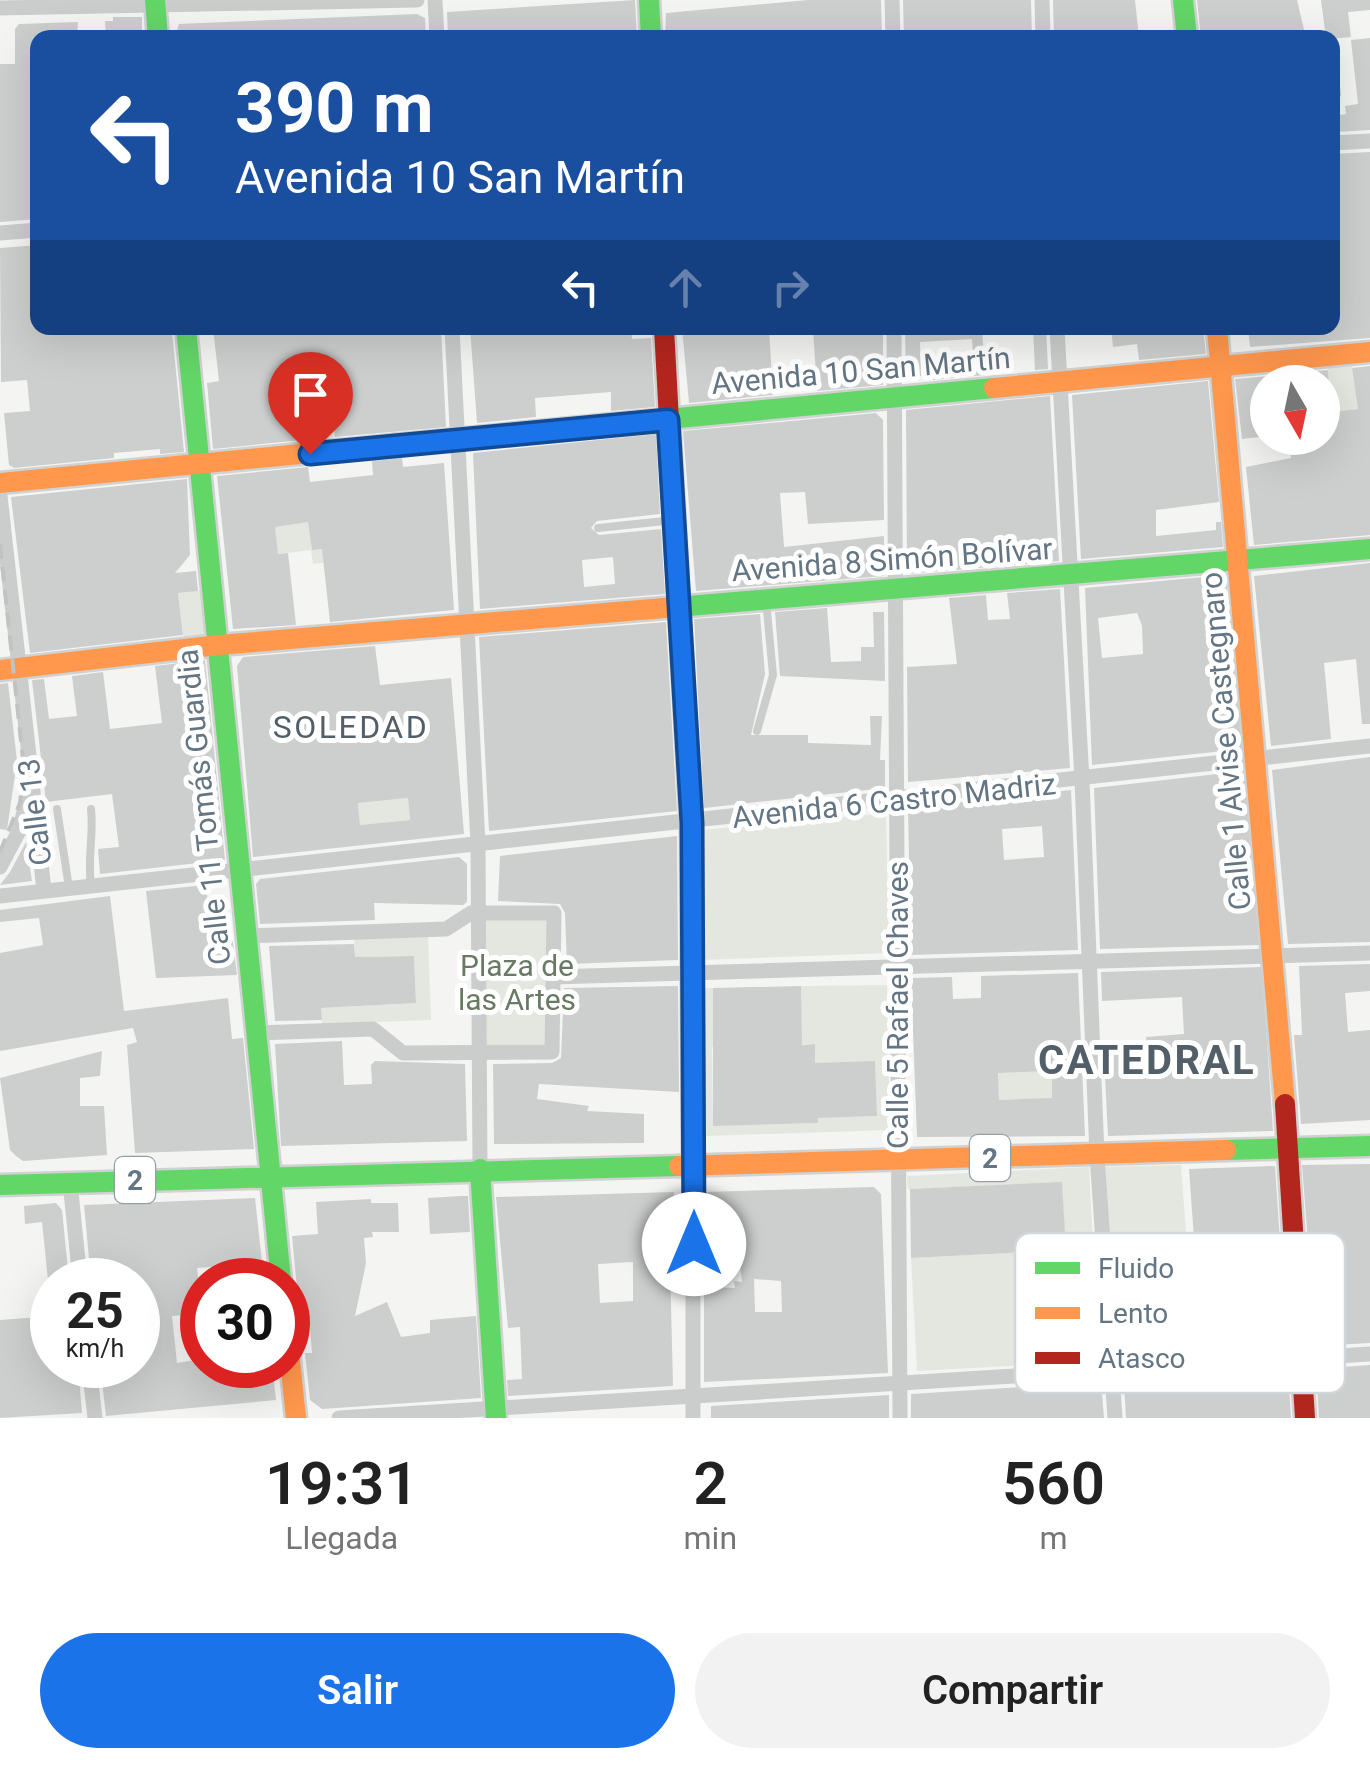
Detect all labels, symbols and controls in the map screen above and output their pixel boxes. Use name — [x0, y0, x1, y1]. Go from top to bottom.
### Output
text: 390 m — [235, 67, 434, 149]
icon: left — [70, 70, 200, 200]
text: Avenida 10 San Martín — [235, 151, 685, 204]
icon: left — [553, 260, 608, 315]
icon: ahead — [658, 260, 713, 315]
icon: right — [763, 260, 818, 315]
street label: Avenida 10 San Martín — [710, 340, 1012, 401]
pin — [268, 352, 353, 455]
north arrow — [1250, 365, 1340, 455]
map controls — [1250, 365, 1340, 455]
icon: arrive — [283, 367, 338, 422]
street label: Avenida 8 Simón Bolívar — [730, 531, 1054, 588]
street label: Calle 1 Alvise Castegnaro — [1193, 570, 1258, 912]
street label: Calle 11 Tomás Guardia — [170, 647, 237, 967]
district label: SOLEDAD — [273, 708, 429, 746]
street label: Calle 13 — [11, 757, 58, 868]
street label: Avenida 6 Castro Madriz — [730, 766, 1058, 835]
street label: Calle 5 Rafael Chaves — [880, 861, 915, 1149]
park label: Plaza de las Artes — [458, 948, 576, 1017]
district label: CATEDRAL — [1038, 1037, 1256, 1084]
road number: 2 — [970, 1135, 1010, 1181]
road number: 2 — [115, 1157, 155, 1203]
position arrow — [642, 1192, 746, 1296]
legend — [1015, 1233, 1345, 1393]
text: Fluido — [1098, 1252, 1174, 1285]
speed limit sign: 30 — [180, 1258, 310, 1388]
text: 25 — [66, 1282, 124, 1340]
text: Lento — [1098, 1297, 1168, 1330]
text: km/h — [66, 1334, 124, 1363]
text: Atasco — [1098, 1342, 1186, 1375]
text: 19:31 — [265, 1448, 419, 1519]
text: 2 — [693, 1448, 727, 1519]
text: 560 — [1002, 1448, 1105, 1519]
text: Llegada — [285, 1519, 398, 1557]
text: min — [684, 1519, 737, 1557]
text: m — [1039, 1519, 1068, 1557]
button: Salir — [40, 1633, 675, 1748]
button: Compartir — [695, 1633, 1330, 1748]

